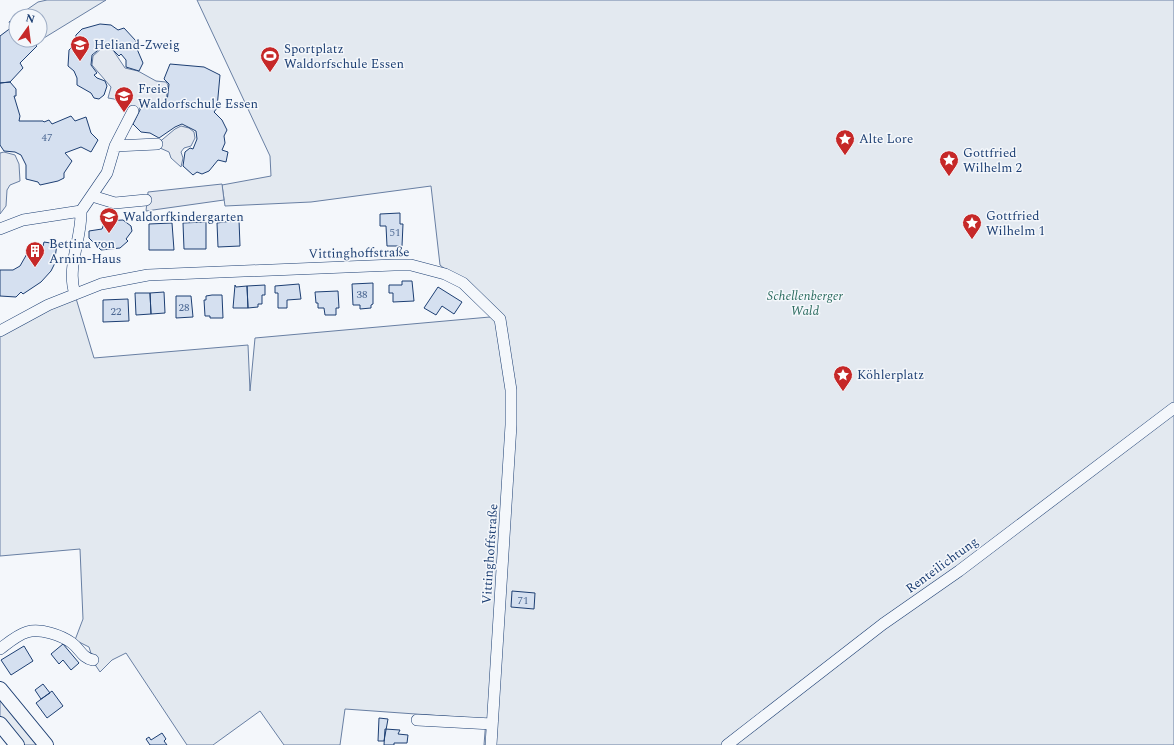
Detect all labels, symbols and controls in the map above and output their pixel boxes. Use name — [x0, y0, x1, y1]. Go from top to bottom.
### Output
north arrow — [8, 8, 48, 48]
text: N — [24, 9, 37, 28]
school or university icon: Heliand-Zweig — [69, 34, 91, 62]
place label: Heliand-Zweig — [94, 35, 180, 55]
place label: Sportplatz Waldorfschule Essen — [284, 39, 405, 74]
sports icon: Sportplatz Waldorfschule Essen — [259, 45, 281, 73]
place label: Freie Waldorfschule Essen — [138, 79, 259, 114]
school or university icon: Freie Waldorfschule Essen — [113, 85, 135, 113]
place icon: Alte Lore — [834, 128, 856, 156]
house number: 47 — [42, 129, 53, 146]
place label: Alte Lore — [859, 129, 913, 149]
place label: Gottfried Wilhelm 2 — [963, 143, 1022, 178]
place icon: Gottfried Wilhelm 2 — [938, 149, 960, 177]
school or university icon: Waldorfkindergarten — [98, 206, 120, 234]
place label: Gottfried Wilhelm 1 — [986, 206, 1045, 241]
place label: Waldorfkindergarten — [123, 207, 244, 227]
place icon: Gottfried Wilhelm 1 — [961, 212, 983, 240]
house number: 51 — [390, 224, 401, 241]
place label: Bettina von Arnim-Haus — [49, 234, 121, 269]
building icon: Bettina von Arnim-Haus — [24, 240, 46, 268]
street label: Vittinghoffstraße — [308, 242, 410, 264]
house number: 38 — [357, 286, 368, 303]
park label: Schellenberger Wald — [767, 286, 843, 321]
house number: 28 — [179, 299, 190, 316]
house number: 22 — [111, 303, 122, 320]
place icon: Köhlerplatz — [832, 364, 854, 392]
place label: Köhlerplatz — [857, 365, 924, 385]
street label: Vittinghoffstraße — [477, 503, 503, 605]
street label: Renteilichtung — [901, 532, 983, 598]
house number: 71 — [518, 592, 529, 609]

